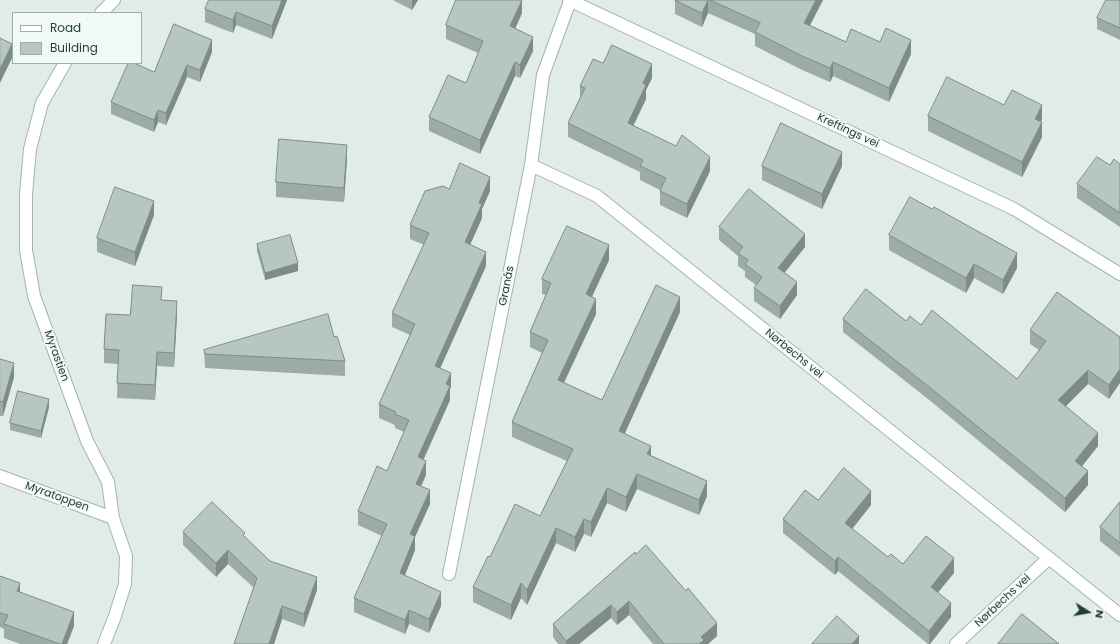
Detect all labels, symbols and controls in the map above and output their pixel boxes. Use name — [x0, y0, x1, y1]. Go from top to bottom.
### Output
legend — [12, 12, 142, 64]
text: Road — [50, 19, 81, 36]
text: Building — [50, 39, 98, 56]
street label: Kreftings vei — [815, 111, 881, 151]
street label: Granås — [497, 265, 517, 307]
street label: Nørbechs vei — [762, 326, 826, 382]
street label: Myrastien — [41, 329, 71, 383]
street label: Myratoppen — [23, 479, 91, 515]
street label: Nørbechs vei — [972, 572, 1034, 630]
north arrow — [1068, 592, 1108, 632]
text: N — [1091, 609, 1108, 620]

